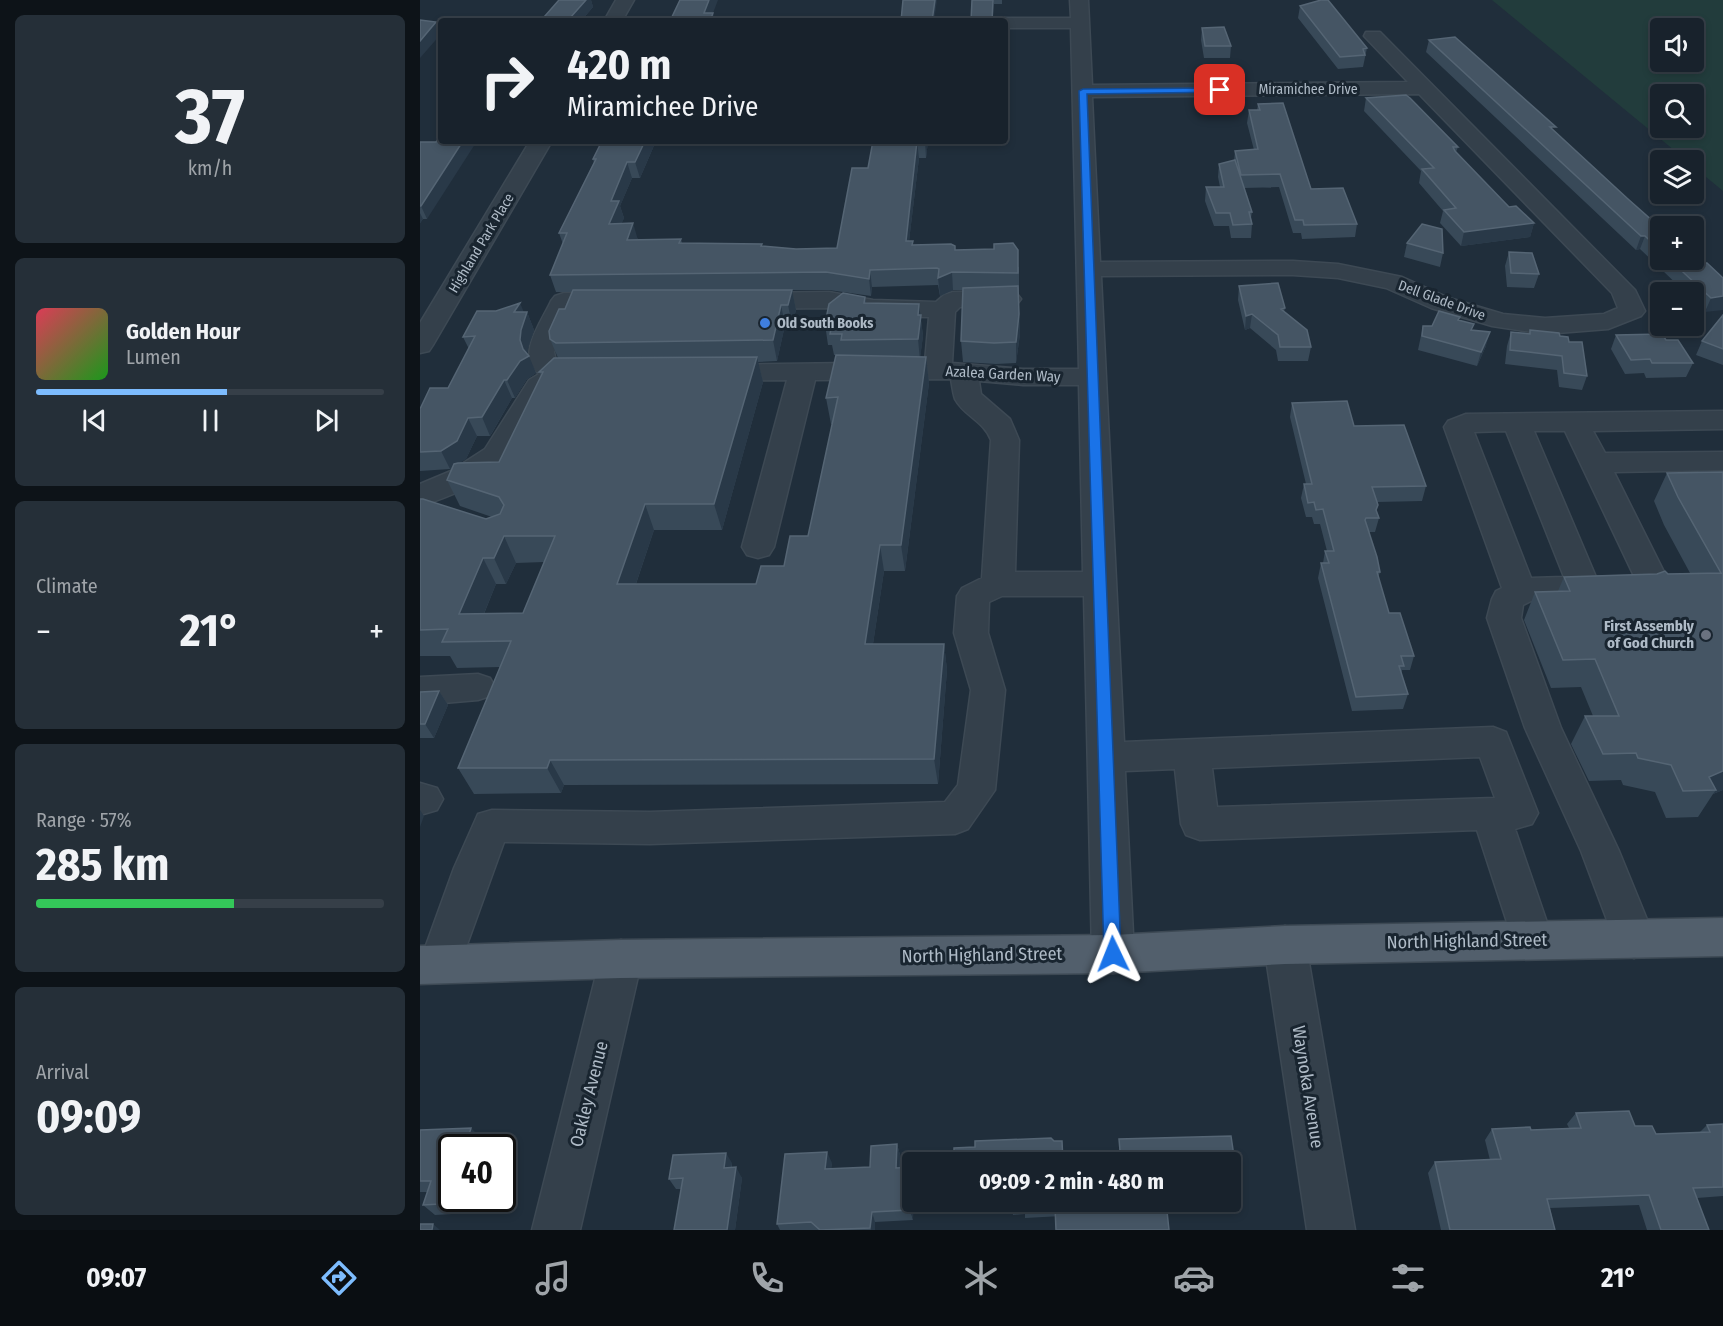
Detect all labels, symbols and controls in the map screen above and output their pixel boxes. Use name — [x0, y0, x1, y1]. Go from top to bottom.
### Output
map controls — [1650, 18, 1704, 336]
button: sound — [1650, 18, 1704, 72]
text: 420 m — [567, 40, 671, 90]
icon: right — [468, 42, 546, 120]
pin — [1194, 64, 1245, 115]
text: 37 — [175, 70, 245, 164]
icon: arrive — [1203, 73, 1236, 106]
street label: Miramichee Drive — [1258, 81, 1358, 98]
button: search — [1650, 84, 1704, 138]
text: Miramichee Drive — [567, 91, 758, 123]
button: layers — [1650, 150, 1704, 204]
text: km/h — [188, 156, 232, 180]
street label: Highland Park Place — [445, 190, 518, 296]
button: + — [1650, 216, 1704, 270]
street label: Dell Glade Drive — [1396, 277, 1488, 324]
button: − — [1650, 282, 1704, 336]
place label: Old South Books — [777, 315, 873, 332]
marker: Old South Books — [758, 316, 772, 330]
text: Golden Hour — [126, 318, 240, 345]
text: Lumen — [126, 345, 181, 369]
street label: Azalea Garden Way — [945, 362, 1061, 386]
icon: previous — [78, 404, 111, 437]
icon: pause — [194, 404, 227, 437]
icon: next — [310, 404, 343, 437]
text: Climate — [36, 574, 98, 598]
text: 21° — [180, 604, 240, 658]
text: − — [36, 612, 51, 652]
text: + — [369, 612, 384, 652]
place label: First Assembly of God Church — [1604, 617, 1695, 652]
marker: First Assembly of God Church — [1699, 628, 1713, 642]
text: Range · 57% — [36, 808, 132, 832]
text: 285 km — [36, 838, 169, 892]
position arrow — [1081, 922, 1145, 986]
street label: North Highland Street — [1386, 929, 1548, 953]
street label: North Highland Street — [901, 943, 1063, 967]
street label: Waynoka Avenue — [1287, 1024, 1329, 1150]
street label: Oakley Avenue — [565, 1039, 613, 1149]
text: Arrival — [36, 1060, 89, 1084]
text: 09:09 — [36, 1090, 141, 1144]
speed limit sign: 40 — [438, 1134, 516, 1212]
text: 09:09 · 2 min · 480 m — [979, 1168, 1164, 1195]
icon: directions — [318, 1257, 360, 1299]
icon: music — [532, 1257, 574, 1299]
icon: phone — [746, 1257, 788, 1299]
icon: climate — [960, 1257, 1002, 1299]
icon: car — [1173, 1257, 1215, 1299]
icon: filters — [1387, 1257, 1429, 1299]
text: 09:07 — [86, 1262, 146, 1294]
text: 21° — [1601, 1262, 1637, 1294]

